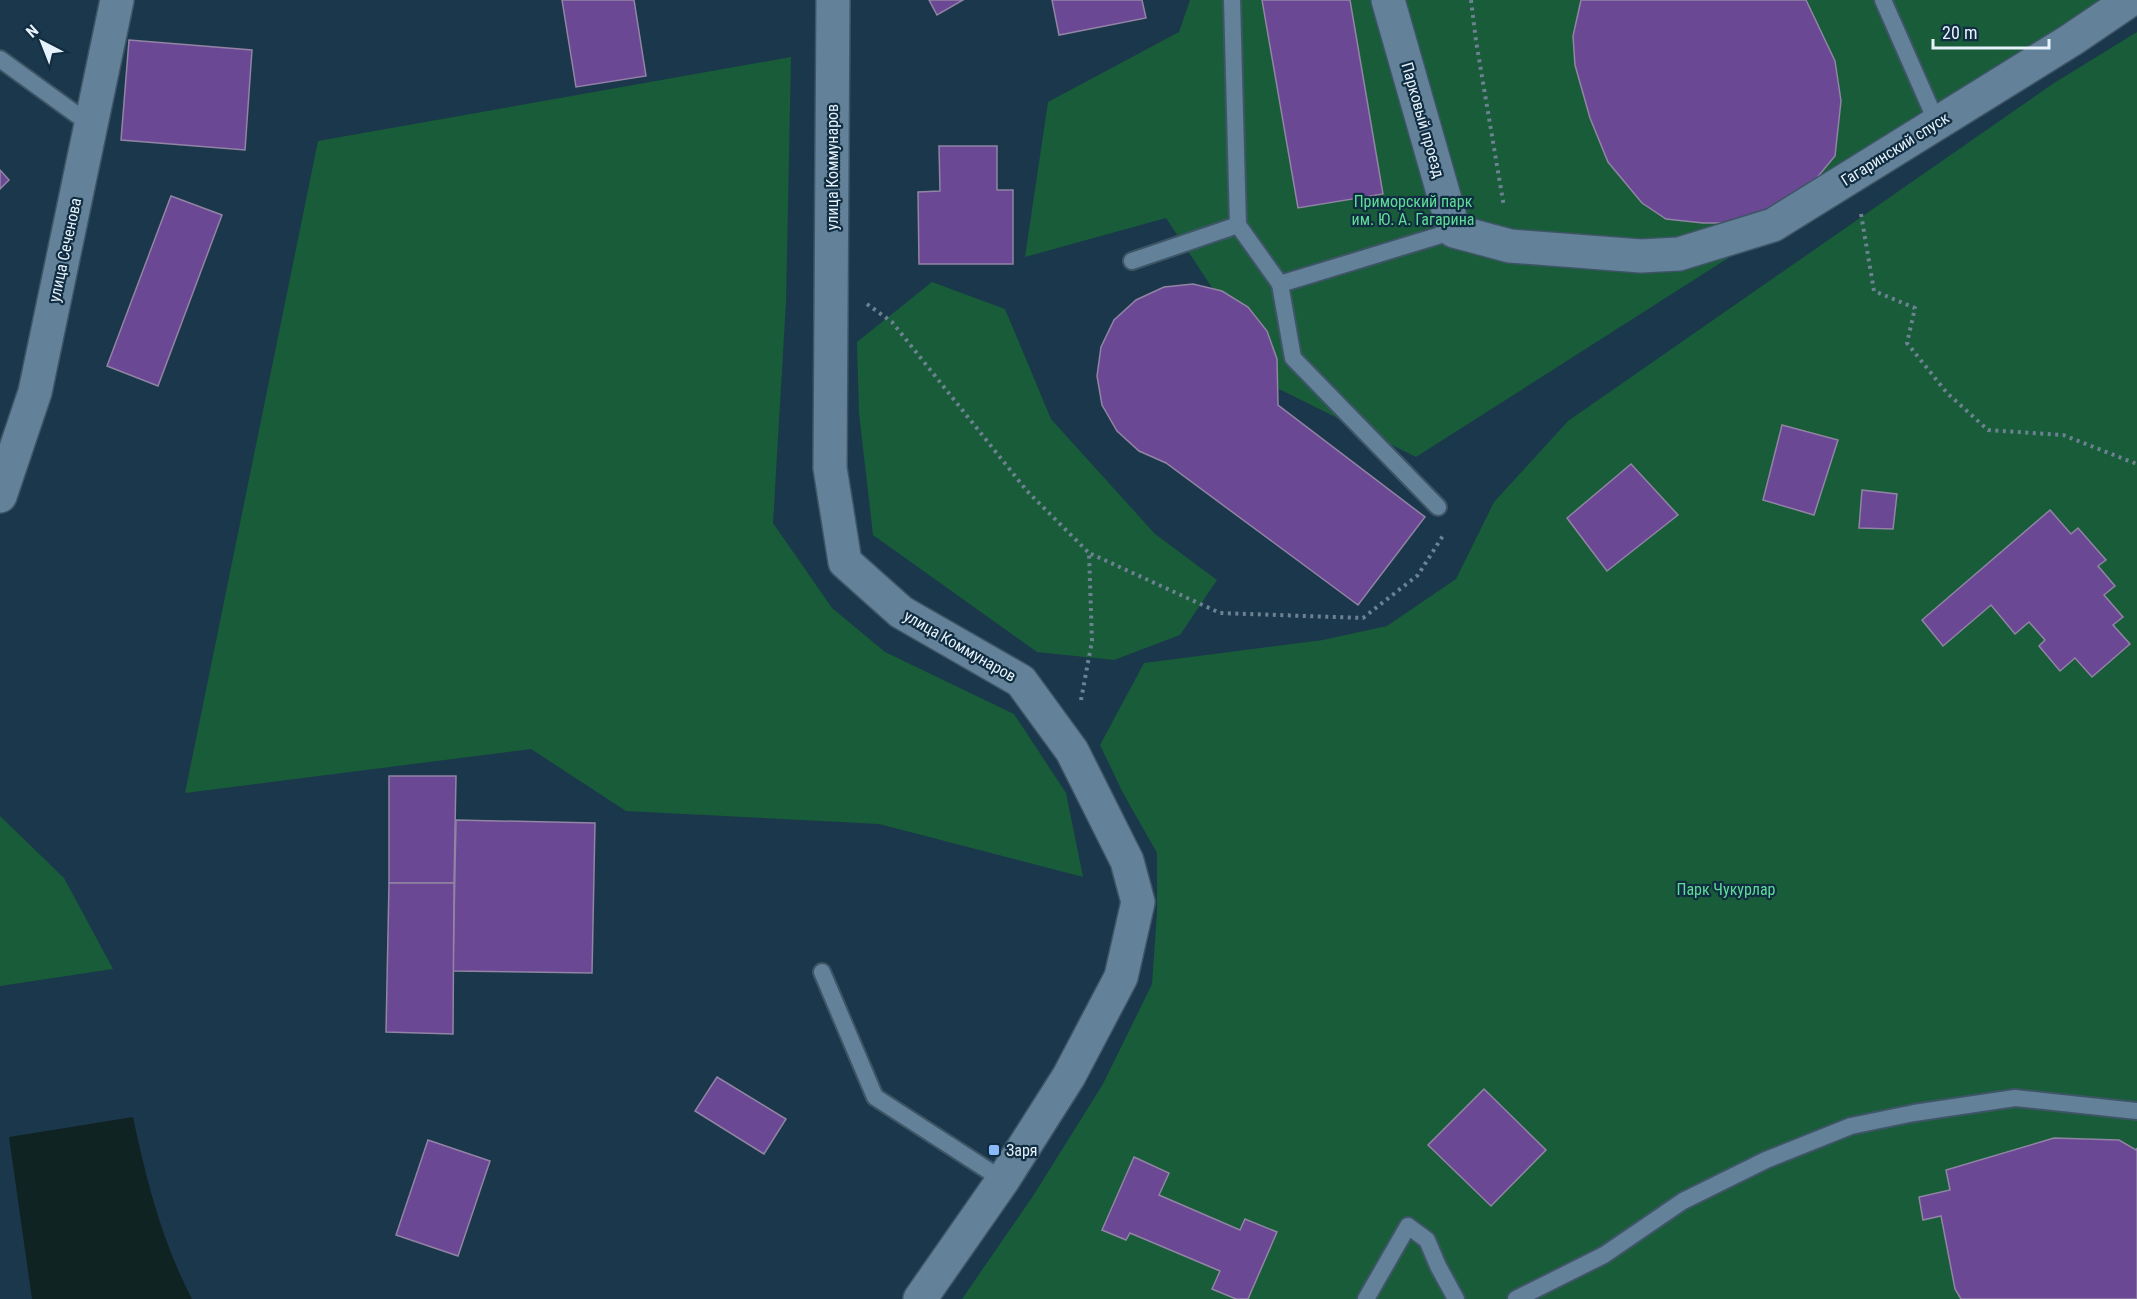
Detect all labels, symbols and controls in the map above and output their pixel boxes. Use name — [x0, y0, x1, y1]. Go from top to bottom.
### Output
north arrow — [12, 12, 72, 72]
scale bar — [1933, 12, 2048, 50]
text: N — [22, 21, 42, 42]
text: 20 m — [1942, 22, 1977, 43]
street label: Парковый проезд — [1397, 60, 1449, 180]
street label: улица Коммунаров — [823, 104, 842, 230]
street label: Гагаринский спуск — [1837, 108, 1953, 190]
park label: Приморский парк им. Ю. А. Гагарина — [1352, 192, 1474, 229]
street label: улица Сеченова — [45, 196, 85, 304]
street label: улица Коммунаров — [901, 606, 1019, 686]
park label: Парк Чукурлар — [1677, 880, 1776, 899]
place label: Заря — [1006, 1141, 1038, 1160]
marker: Заря — [987, 1143, 1001, 1157]

